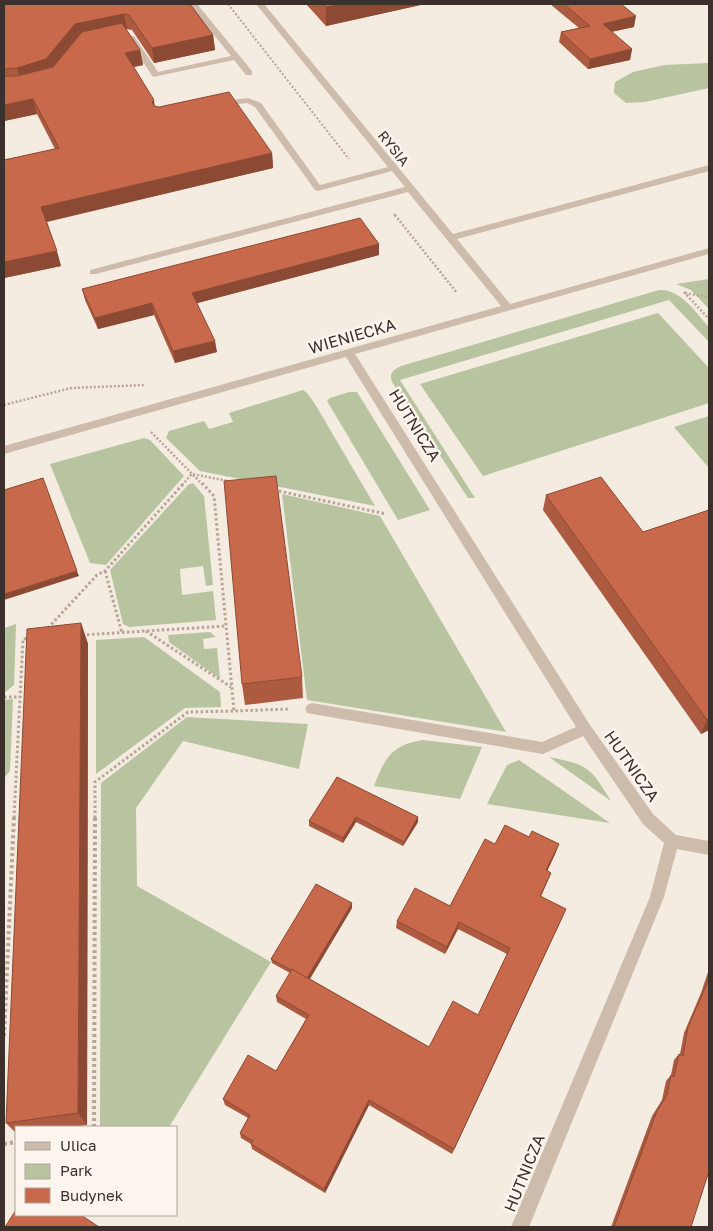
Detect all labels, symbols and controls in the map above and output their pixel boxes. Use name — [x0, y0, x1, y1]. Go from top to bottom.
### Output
street label: RYSIA — [375, 127, 414, 170]
street label: WIENIECKA — [306, 314, 398, 358]
street label: HUTNICZA — [385, 385, 445, 465]
street label: HUTNICZA — [600, 727, 664, 806]
legend — [15, 1126, 178, 1216]
street label: HUTNICZA — [499, 1131, 549, 1215]
text: Ulica — [60, 1136, 96, 1154]
text: Park — [60, 1161, 93, 1179]
text: Budynek — [60, 1186, 124, 1204]

